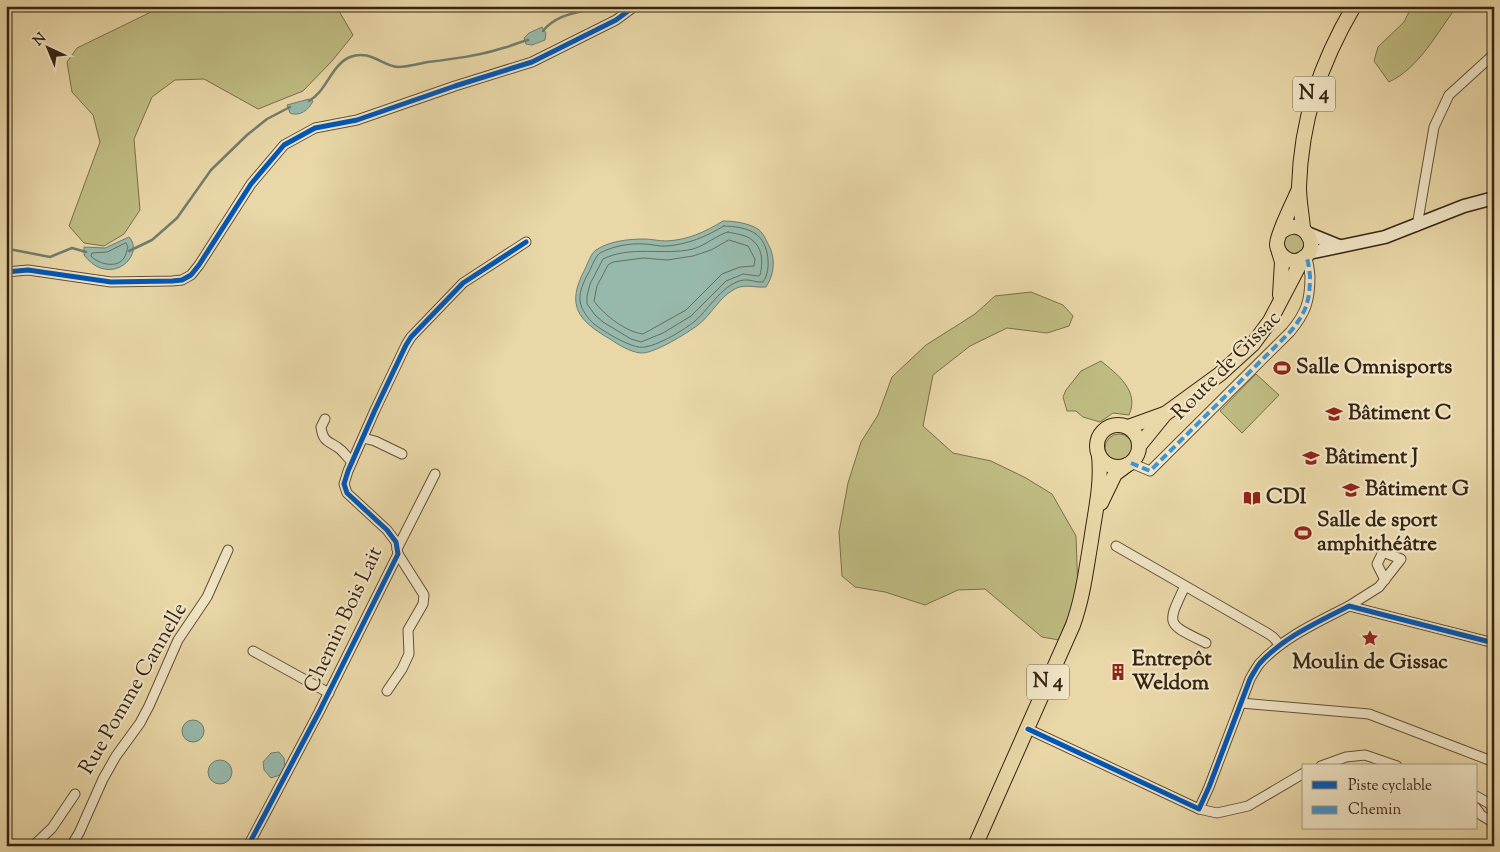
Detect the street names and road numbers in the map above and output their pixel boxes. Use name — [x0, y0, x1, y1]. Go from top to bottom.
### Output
road number: N 4 — [1293, 76, 1335, 112]
street label: Route de Gissac — [1166, 305, 1288, 427]
street label: Chemin Bois Lait — [297, 542, 391, 698]
street label: Rue Pomme Cannelle — [73, 598, 195, 780]
road number: N 4 — [1027, 664, 1069, 700]

